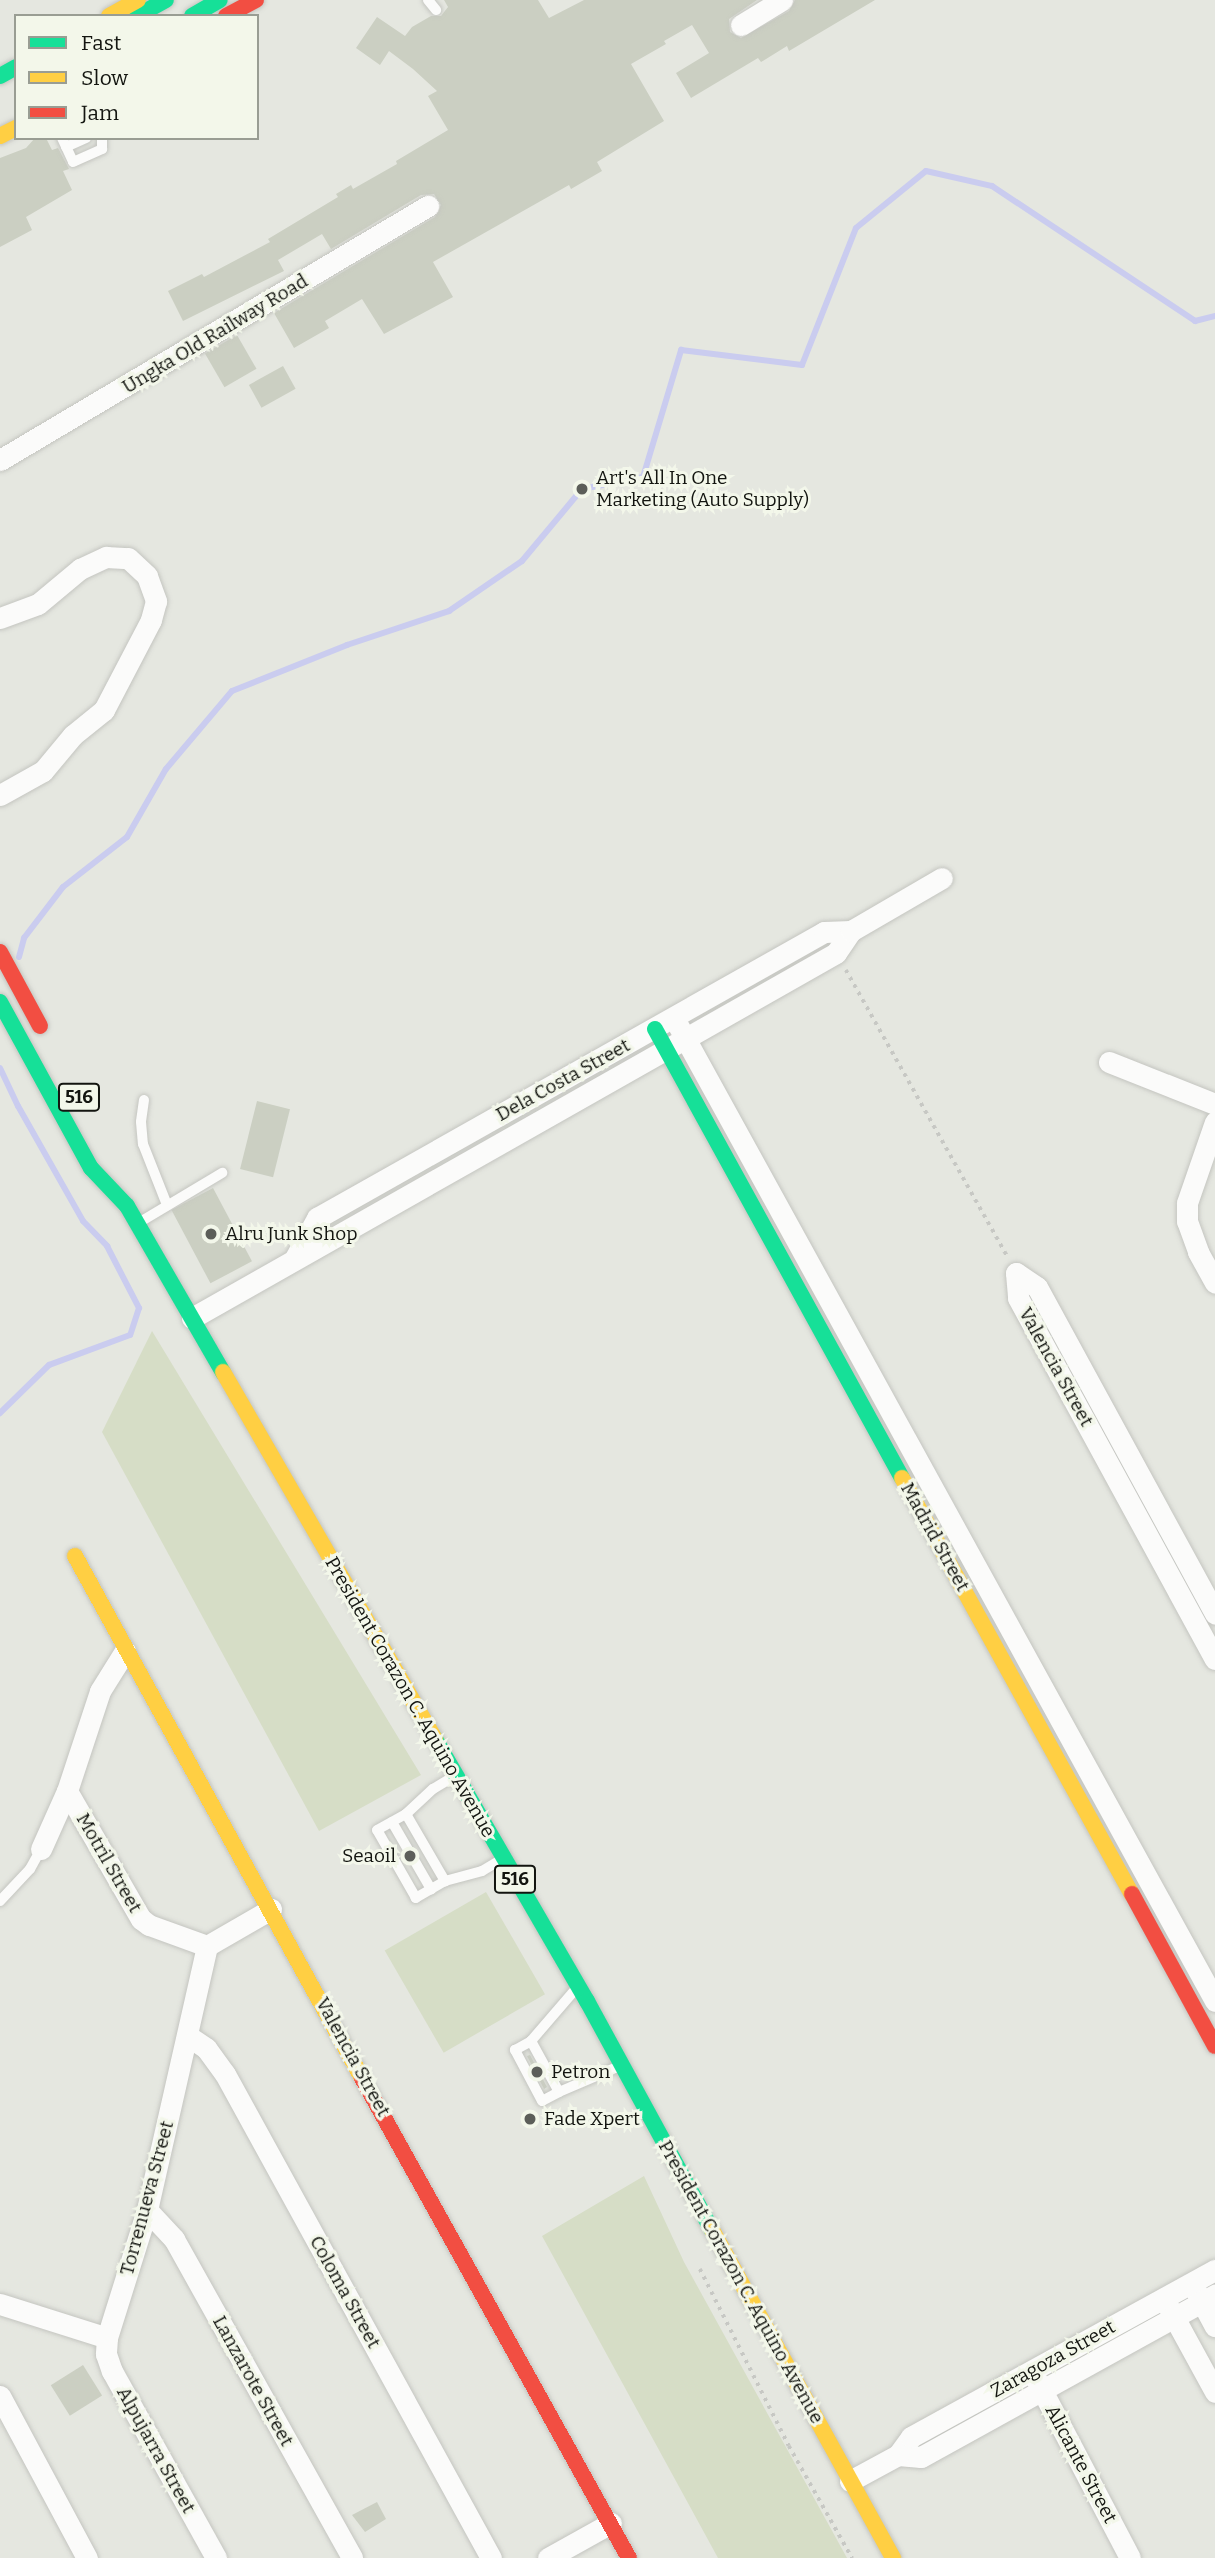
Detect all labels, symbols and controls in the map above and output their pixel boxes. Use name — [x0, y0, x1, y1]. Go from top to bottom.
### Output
legend — [14, 14, 259, 140]
text: Fast — [81, 30, 121, 56]
text: Slow — [81, 65, 128, 91]
text: Jam — [81, 100, 119, 126]
street label: Ungka Old Railway Road — [118, 270, 312, 398]
place label: Art's All In One Marketing (Auto Supply) — [596, 467, 809, 511]
marker: Art's All In One Marketing (Auto Supply) — [574, 481, 590, 497]
street label: Dela Costa Street — [492, 1034, 634, 1126]
road number: 516 — [56, 1082, 102, 1112]
place label: Alru Junk Shop — [225, 1223, 357, 1245]
marker: Alru Junk Shop — [203, 1226, 219, 1242]
street label: Valencia Street — [1014, 1303, 1098, 1431]
street label: Madrid Street — [896, 1479, 974, 1595]
street label: President Corazon C. Aquino Avenue — [320, 1553, 500, 1841]
street label: Motril Street — [71, 1809, 147, 1917]
place label: Seaoil — [342, 1845, 396, 1867]
marker: Seaoil — [402, 1848, 418, 1864]
road number: 516 — [492, 1865, 538, 1894]
street label: Valencia Street — [311, 1993, 395, 2121]
place label: Petron — [551, 2061, 610, 2083]
marker: Petron — [529, 2064, 545, 2080]
place label: Fade Xpert — [544, 2108, 640, 2130]
marker: Fade Xpert — [522, 2111, 538, 2127]
street label: Torrenueva Street — [115, 2118, 179, 2278]
street label: President Corazon C. Aquino Avenue — [653, 2136, 829, 2428]
street label: Coloma Street — [305, 2232, 385, 2352]
street label: Lanzarote Street — [208, 2312, 298, 2450]
street label: Zaragoza Street — [987, 2315, 1119, 2403]
street label: Alpujarra Street — [112, 2383, 200, 2517]
street label: Alicante Street — [1040, 2401, 1122, 2527]

